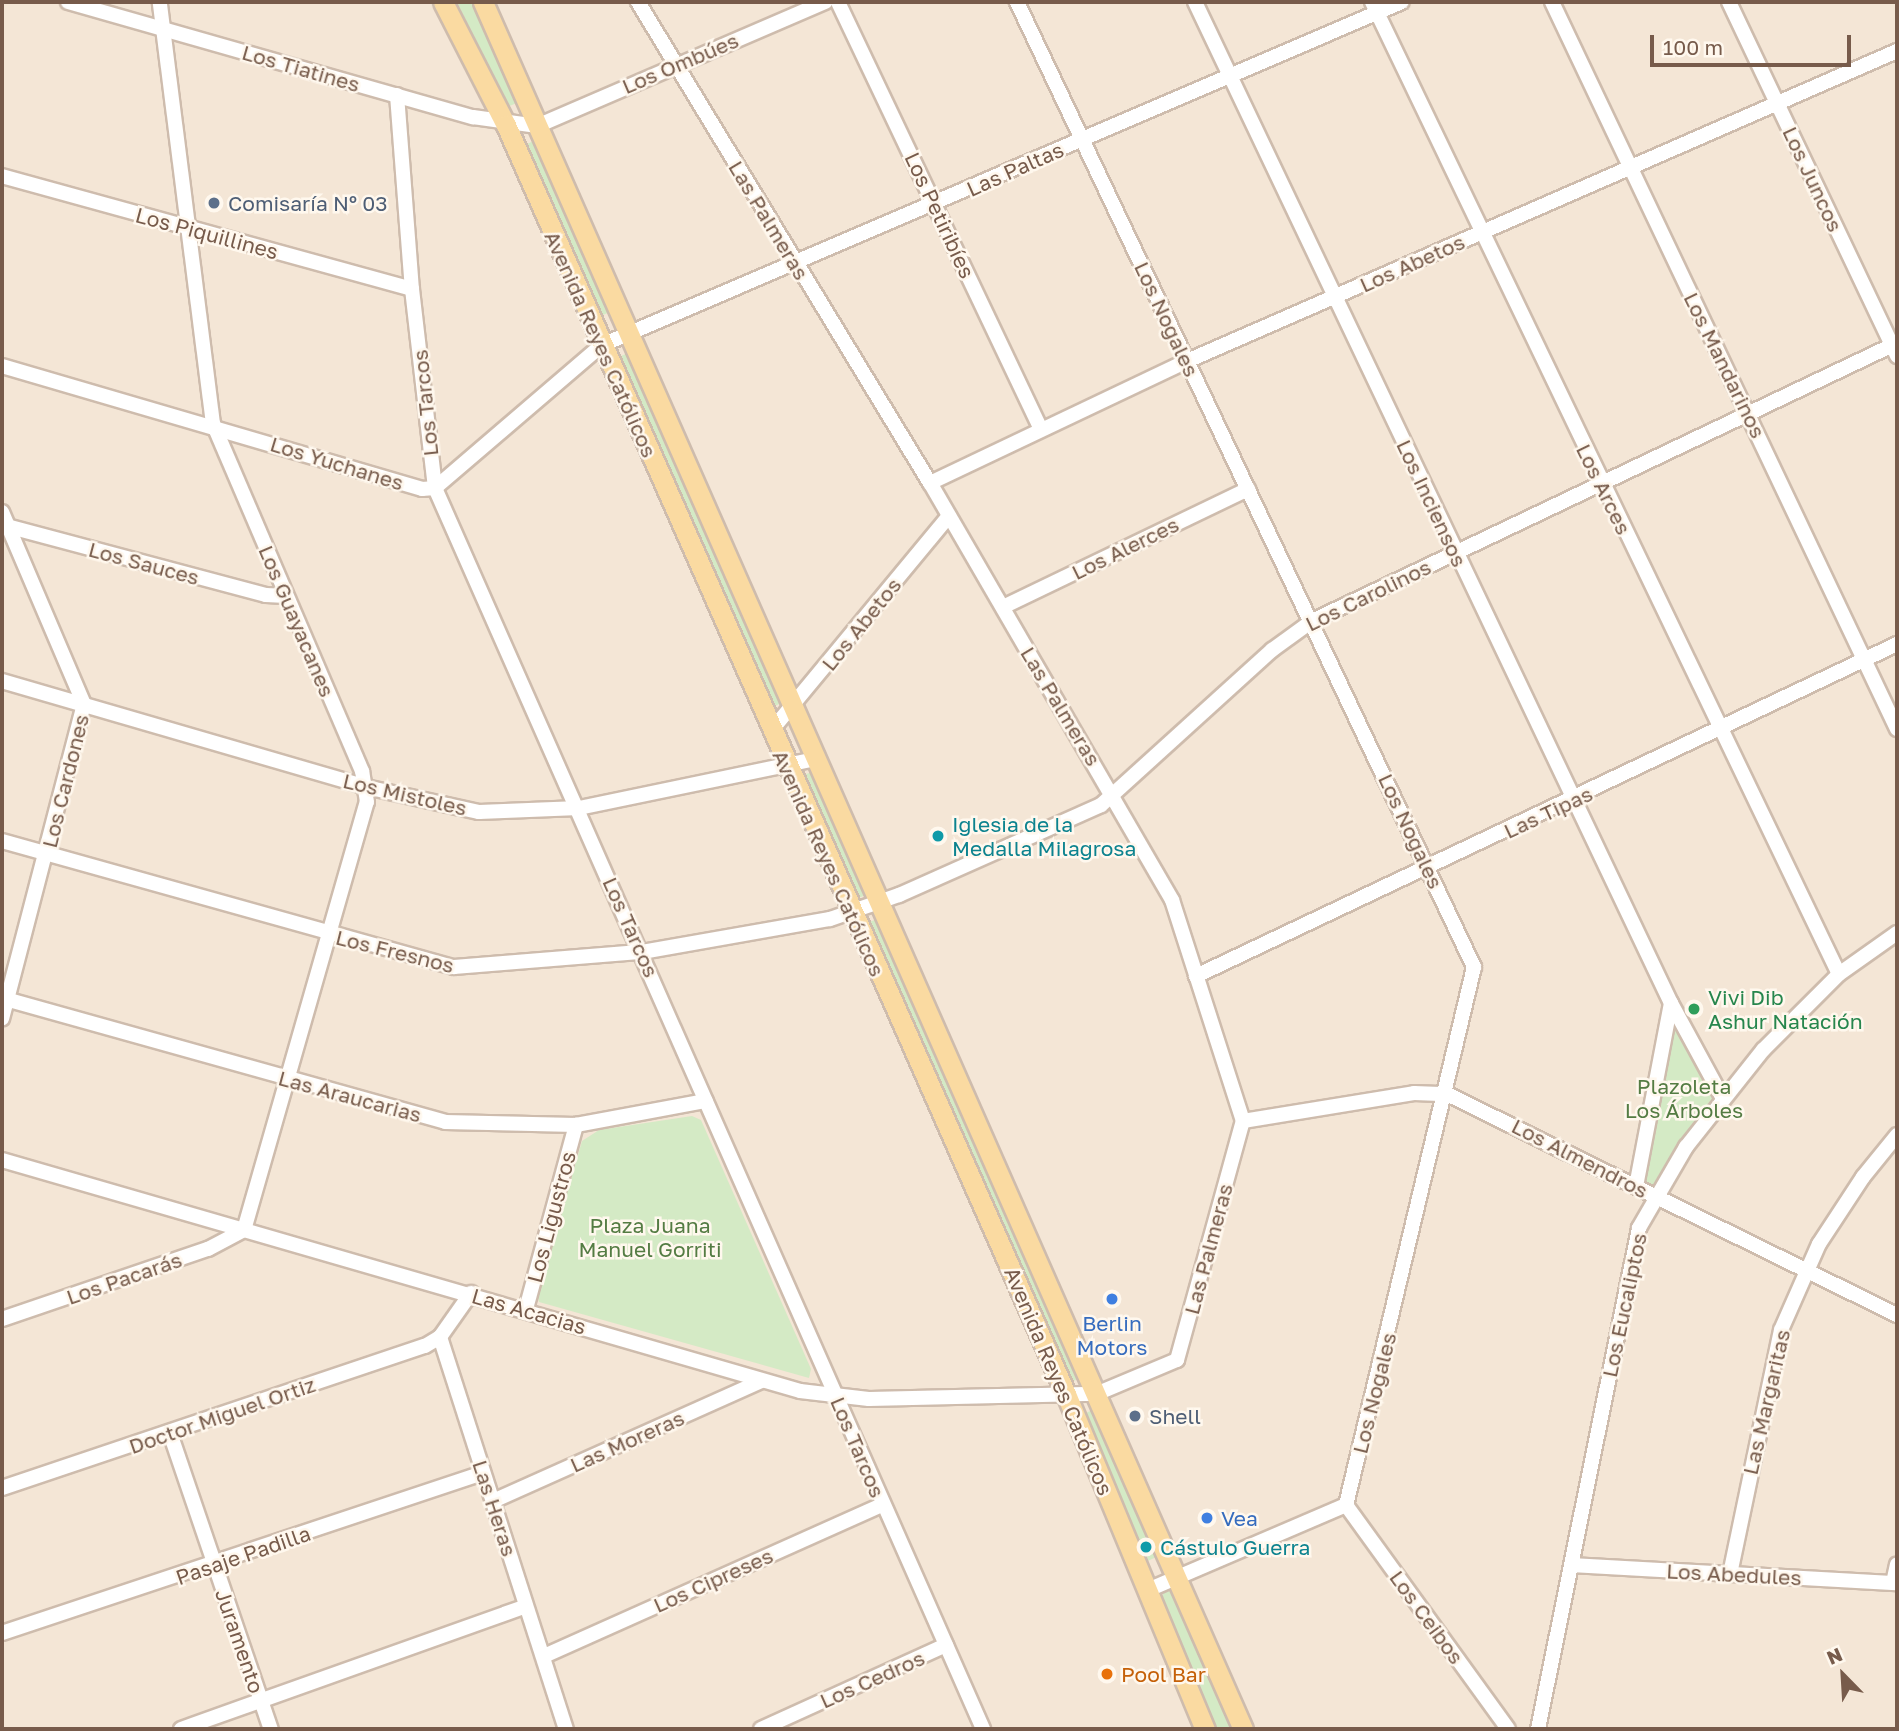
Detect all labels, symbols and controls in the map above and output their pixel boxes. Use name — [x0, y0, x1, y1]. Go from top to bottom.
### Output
scale bar — [1654, 21, 1855, 65]
street label: Los Ombúes — [618, 27, 742, 99]
text: 100 m — [1663, 34, 1723, 60]
street label: Los Tiatines — [239, 39, 363, 97]
street label: Los Juncos — [1778, 122, 1848, 236]
street label: Las Paltas — [963, 136, 1067, 202]
street label: Los Petiribíes — [900, 148, 980, 282]
street label: Las Palmeras — [724, 156, 814, 284]
place label: Comisaría Nº 03 — [228, 190, 388, 216]
marker: Comisaría Nº 03 — [206, 195, 222, 211]
street label: Los Piquillines — [133, 202, 281, 264]
street label: Avenida Reyes Católicos — [540, 227, 662, 461]
street label: Los Abetos — [1356, 229, 1468, 297]
street label: Los Nogales — [1129, 258, 1205, 380]
street label: Los Mandarinos — [1679, 288, 1771, 442]
street label: Los Tarcos — [407, 349, 443, 457]
street label: Los Yuchanes — [267, 431, 407, 495]
street label: Los Inciensos — [1392, 435, 1472, 571]
street label: Los Arces — [1571, 440, 1637, 538]
street label: Los Alerces — [1067, 511, 1183, 585]
street label: Los Sauces — [86, 536, 202, 590]
street label: Los Guayacanes — [254, 541, 340, 701]
street label: Los Carolinos — [1301, 554, 1435, 636]
street label: Los Abetos — [816, 573, 906, 675]
street label: Las Palmeras — [1016, 642, 1106, 770]
street label: Los Cardones — [36, 712, 94, 850]
street label: Avenida Reyes Católicos — [768, 746, 890, 980]
street label: Los Mistoles — [341, 768, 469, 820]
street label: Los Nogales — [1373, 770, 1449, 892]
street label: Las Tipas — [1500, 781, 1596, 843]
place label: Iglesia de la Medalla Milagrosa — [952, 811, 1136, 861]
marker: Iglesia de la Medalla Milagrosa — [930, 828, 946, 844]
street label: Los Tarcos — [598, 873, 664, 981]
street label: Los Fresnos — [333, 924, 457, 978]
place label: Vivi Dib Ashur Natación — [1708, 984, 1863, 1034]
marker: Vivi Dib Ashur Natación — [1686, 1001, 1702, 1017]
street label: Las Araucarias — [276, 1065, 424, 1127]
park label: Plazoleta Los Árboles — [1625, 1073, 1743, 1123]
street label: Los Almendros — [1508, 1113, 1652, 1203]
street label: Los Ligustros — [521, 1148, 581, 1286]
street label: Las Palmeras — [1178, 1181, 1238, 1317]
park label: Plaza Juana Manuel Gorriti — [578, 1212, 722, 1262]
street label: Los Eucaliptos — [1596, 1231, 1652, 1379]
street label: Los Pacarás — [63, 1246, 185, 1310]
street label: Avenida Reyes Católicos — [1000, 1263, 1118, 1499]
street label: Las Acacias — [469, 1283, 589, 1339]
marker: Berlin Motors — [1104, 1291, 1120, 1307]
place label: Berlin Motors — [1077, 1310, 1147, 1360]
street label: Las Margaritas — [1737, 1327, 1795, 1477]
street label: Los Nogales — [1347, 1330, 1401, 1456]
street label: Doctor Miguel Ortiz — [125, 1371, 319, 1459]
street label: Los Tarcos — [826, 1393, 890, 1501]
place label: Shell — [1149, 1403, 1201, 1429]
street label: Las Moreras — [566, 1405, 688, 1477]
marker: Shell — [1127, 1408, 1143, 1424]
street label: Las Heras — [468, 1457, 522, 1559]
place label: Vea — [1221, 1505, 1258, 1531]
marker: Vea — [1199, 1510, 1215, 1526]
street label: Pasaje Padilla — [172, 1520, 314, 1590]
place label: Cástulo Guerra — [1160, 1534, 1310, 1560]
marker: Cástulo Guerra — [1138, 1539, 1154, 1555]
street label: Los Cipreses — [649, 1542, 777, 1618]
street label: Los Abedules — [1666, 1558, 1802, 1590]
street label: Los Ceibos — [1385, 1565, 1469, 1669]
street label: Juramento — [210, 1586, 270, 1696]
north arrow — [1808, 1640, 1878, 1710]
text: N — [1823, 1642, 1846, 1669]
street label: Los Cedros — [816, 1645, 928, 1713]
place label: Pool Bar — [1121, 1661, 1206, 1687]
marker: Pool Bar — [1099, 1666, 1115, 1682]

